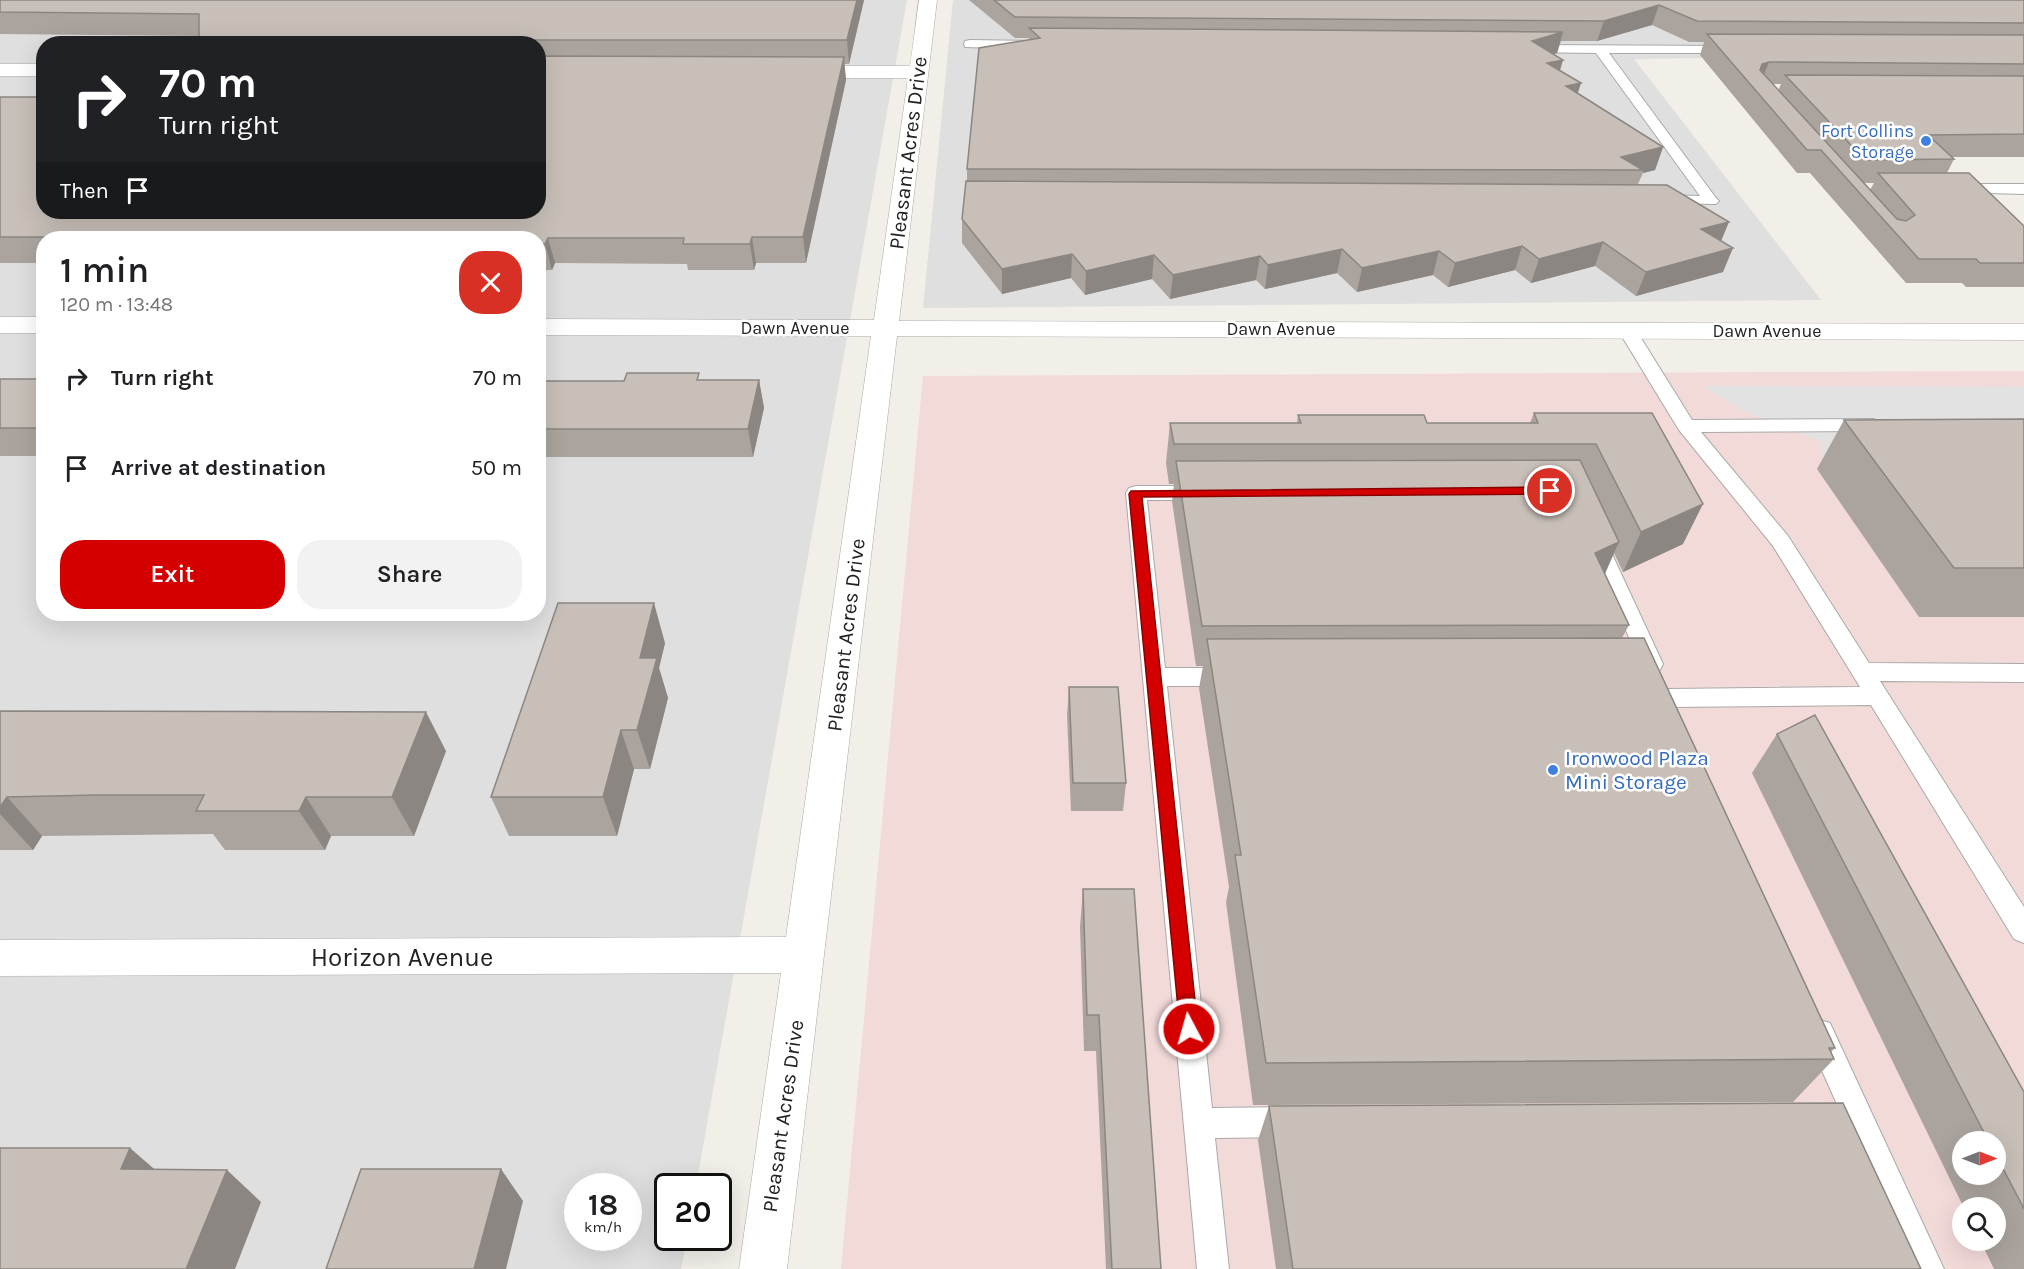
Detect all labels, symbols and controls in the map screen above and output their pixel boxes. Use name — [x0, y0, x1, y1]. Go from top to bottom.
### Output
street label: Pleasant Acres Drive — [884, 55, 932, 251]
text: 70 m — [159, 58, 257, 108]
icon: right — [60, 60, 138, 138]
text: Turn right — [159, 109, 279, 141]
place label: Fort Collins Storage — [1821, 120, 1914, 163]
marker: Fort Collins Storage — [1919, 134, 1933, 148]
icon: arrive — [121, 174, 154, 207]
text: Then — [60, 178, 109, 204]
text: 1 min — [60, 249, 149, 291]
button: close — [459, 251, 522, 314]
text: 120 m · 13:48 — [60, 293, 173, 316]
street label: Dawn Avenue — [740, 317, 850, 339]
street label: Dawn Avenue — [1226, 318, 1336, 340]
street label: Dawn Avenue — [1712, 320, 1822, 342]
icon: right — [60, 362, 93, 395]
text: Turn right — [111, 365, 214, 391]
text: 70 m — [473, 365, 522, 391]
icon: arrive — [60, 452, 93, 485]
text: Arrive at destination — [111, 455, 326, 481]
text: 50 m — [471, 455, 522, 481]
pin — [1524, 465, 1575, 516]
icon: arrive — [1533, 474, 1566, 507]
street label: Pleasant Acres Drive — [822, 537, 870, 733]
button: Exit — [60, 540, 285, 609]
button: Share — [297, 540, 522, 609]
place label: Ironwood Plaza Mini Storage — [1565, 746, 1709, 794]
marker: Ironwood Plaza Mini Storage — [1546, 763, 1560, 777]
street label: Horizon Avenue — [311, 942, 493, 973]
position arrow — [1157, 997, 1221, 1061]
street label: Pleasant Acres Drive — [758, 1018, 808, 1214]
north arrow — [1952, 1131, 2006, 1185]
map controls — [1952, 1131, 2006, 1251]
speed limit sign: 20 — [654, 1173, 732, 1251]
text: 18 — [588, 1187, 618, 1223]
button: search — [1952, 1197, 2006, 1251]
text: km/h — [584, 1218, 622, 1236]

